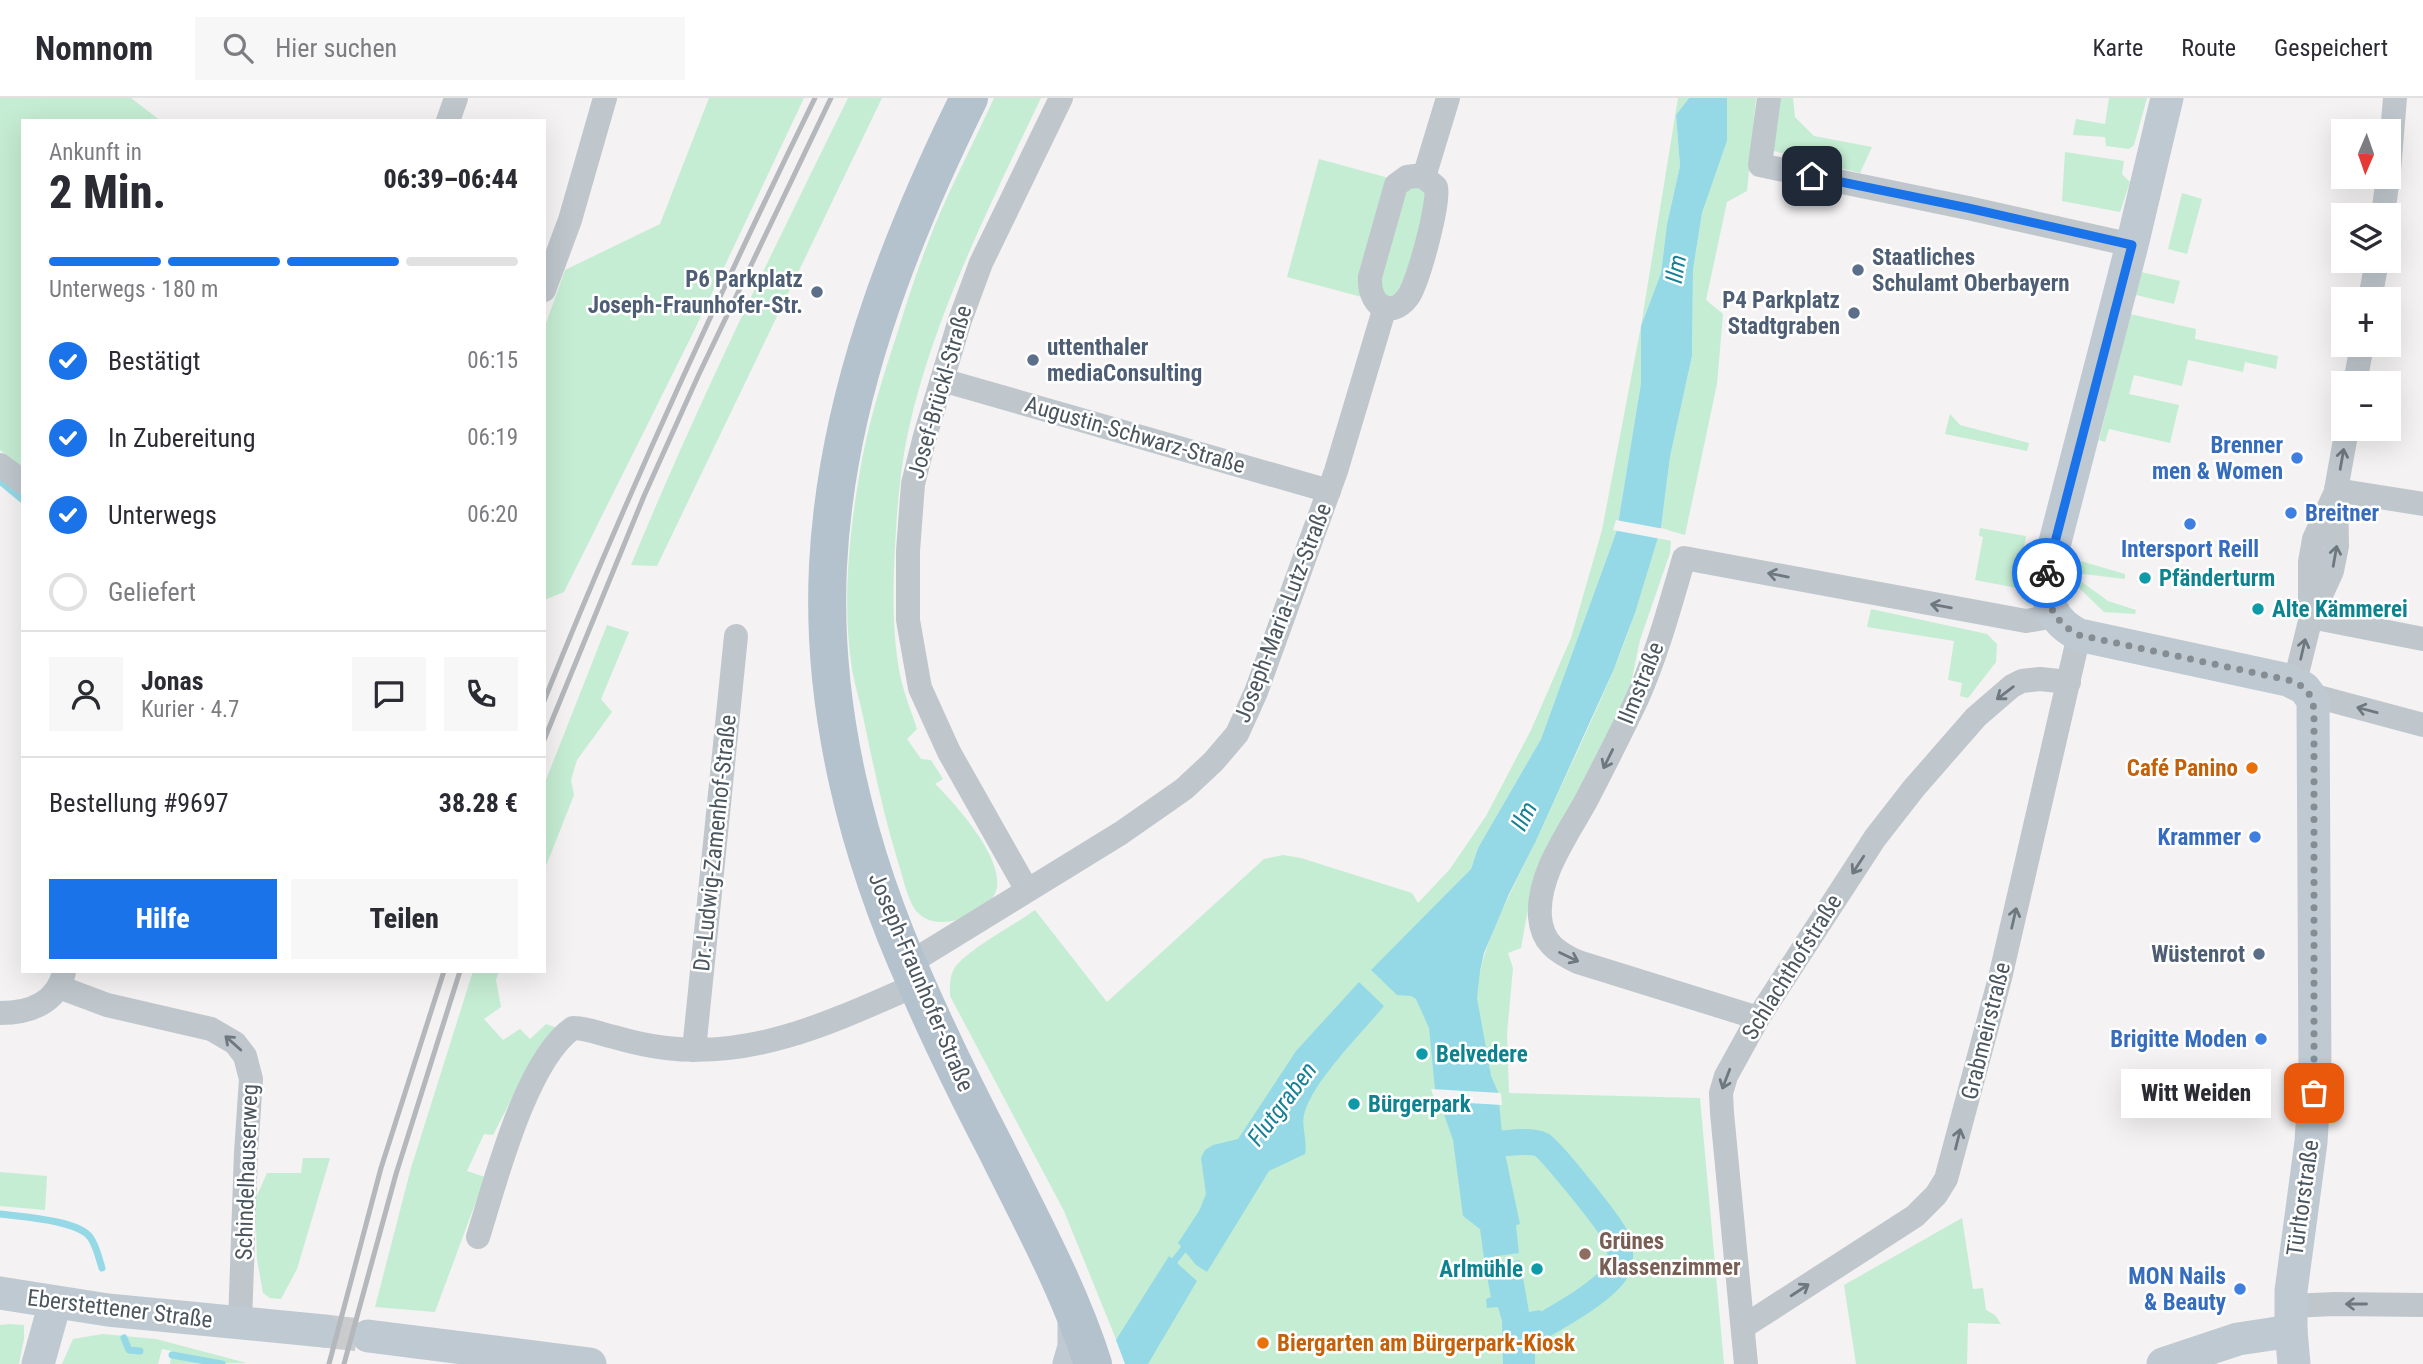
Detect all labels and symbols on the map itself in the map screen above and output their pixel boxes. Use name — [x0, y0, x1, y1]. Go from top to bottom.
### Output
north arrow — [2331, 119, 2401, 189]
pin — [1782, 146, 1842, 206]
place label: Staatliches Schulamt Oberbayern — [1872, 244, 2070, 297]
water label: Ilm — [1660, 252, 1692, 286]
marker: Staatliches Schulamt Oberbayern — [1850, 262, 1866, 278]
place label: P6 Parkplatz Joseph-Fraunhofer-Str. — [588, 266, 803, 319]
marker: P6 Parkplatz Joseph-Fraunhofer-Str. — [809, 284, 825, 300]
place label: P4 Parkplatz Stadtgraben — [1722, 287, 1840, 340]
street label: Josef-Brückl-Straße — [902, 302, 978, 482]
marker: P4 Parkplatz Stadtgraben — [1846, 305, 1862, 321]
place label: uttenthaler mediaConsulting — [1047, 334, 1202, 387]
marker: uttenthaler mediaConsulting — [1025, 352, 1041, 368]
street label: Augustin-Schwarz-Straße — [1022, 391, 1248, 479]
place label: Brenner men & Women — [2152, 432, 2283, 485]
one-way arrow — [2336, 448, 2349, 471]
marker: Brenner men & Women — [2289, 450, 2305, 466]
street label: Joseph-Maria-Lutz-Straße — [1229, 500, 1337, 726]
place label: Breitner — [2305, 500, 2379, 527]
marker: Breitner — [2283, 505, 2299, 521]
marker: Intersport Reill — [2182, 516, 2198, 532]
place label: Intersport Reill — [2121, 536, 2259, 563]
courier — [2012, 538, 2082, 608]
one-way arrow — [2329, 545, 2342, 568]
place label: Pfänderturm — [2159, 565, 2275, 592]
one-way arrow — [1767, 568, 1790, 582]
marker: Pfänderturm — [2137, 570, 2153, 586]
place label: Alte Kämmerei — [2272, 596, 2408, 623]
one-way arrow — [1930, 599, 1953, 612]
marker: Alte Kämmerei — [2250, 601, 2266, 617]
street label: Ilmstraße — [1612, 638, 1670, 728]
one-way arrow — [2297, 638, 2310, 661]
one-way arrow — [1996, 685, 2015, 700]
one-way arrow — [2356, 703, 2379, 716]
street label: Dr.-Ludwig-Zamenhof-Straße — [688, 713, 742, 973]
one-way arrow — [1600, 748, 1614, 769]
place label: Café Panino — [2127, 755, 2238, 782]
marker: Café Panino — [2244, 760, 2260, 776]
water label: Ilm — [1505, 797, 1543, 835]
place label: Krammer — [2157, 824, 2241, 851]
marker: Krammer — [2247, 829, 2263, 845]
one-way arrow — [1850, 855, 1865, 874]
street label: Joseph-Fraunhofer-Straße — [863, 869, 979, 1095]
street label: Schlachthofstraße — [1737, 889, 1847, 1045]
one-way arrow — [2008, 907, 2021, 930]
place label: Wüstenrot — [2151, 941, 2245, 968]
marker: Wüstenrot — [2251, 946, 2267, 962]
one-way arrow — [1558, 951, 1579, 965]
street label: Grabmeirstraße — [1956, 960, 2016, 1102]
place label: Brigitte Moden — [2110, 1026, 2247, 1053]
marker: Brigitte Moden — [2253, 1031, 2269, 1047]
one-way arrow — [225, 1035, 242, 1052]
place label: Belvedere — [1436, 1041, 1528, 1068]
marker: Belvedere — [1414, 1046, 1430, 1062]
water label: Flutgraben — [1241, 1057, 1323, 1151]
pin — [2284, 1063, 2344, 1123]
one-way arrow — [1719, 1068, 1732, 1090]
callout: Witt Weiden — [2122, 1068, 2272, 1118]
street label: Schindelhauserweg — [230, 1083, 264, 1261]
place label: Bürgerpark — [1368, 1091, 1472, 1118]
marker: Bürgerpark — [1346, 1096, 1362, 1112]
one-way arrow — [1952, 1128, 1965, 1150]
street label: Türltorstraße — [2281, 1138, 2325, 1258]
place label: Grünes Klassenzimmer — [1599, 1228, 1741, 1281]
marker: Grünes Klassenzimmer — [1577, 1246, 1593, 1262]
place label: Arlmühle — [1439, 1256, 1523, 1283]
marker: Arlmühle — [1529, 1261, 1545, 1277]
place label: MON Nails & Beauty — [2128, 1263, 2227, 1316]
marker: MON Nails & Beauty — [2232, 1281, 2248, 1297]
one-way arrow — [1790, 1283, 1809, 1297]
street label: Eberstettener Straße — [26, 1284, 214, 1334]
one-way arrow — [2345, 1297, 2368, 1311]
place label: Biergarten am Bürgerpark-Kiosk — [1277, 1330, 1576, 1357]
marker: Biergarten am Bürgerpark-Kiosk — [1255, 1335, 1271, 1351]

